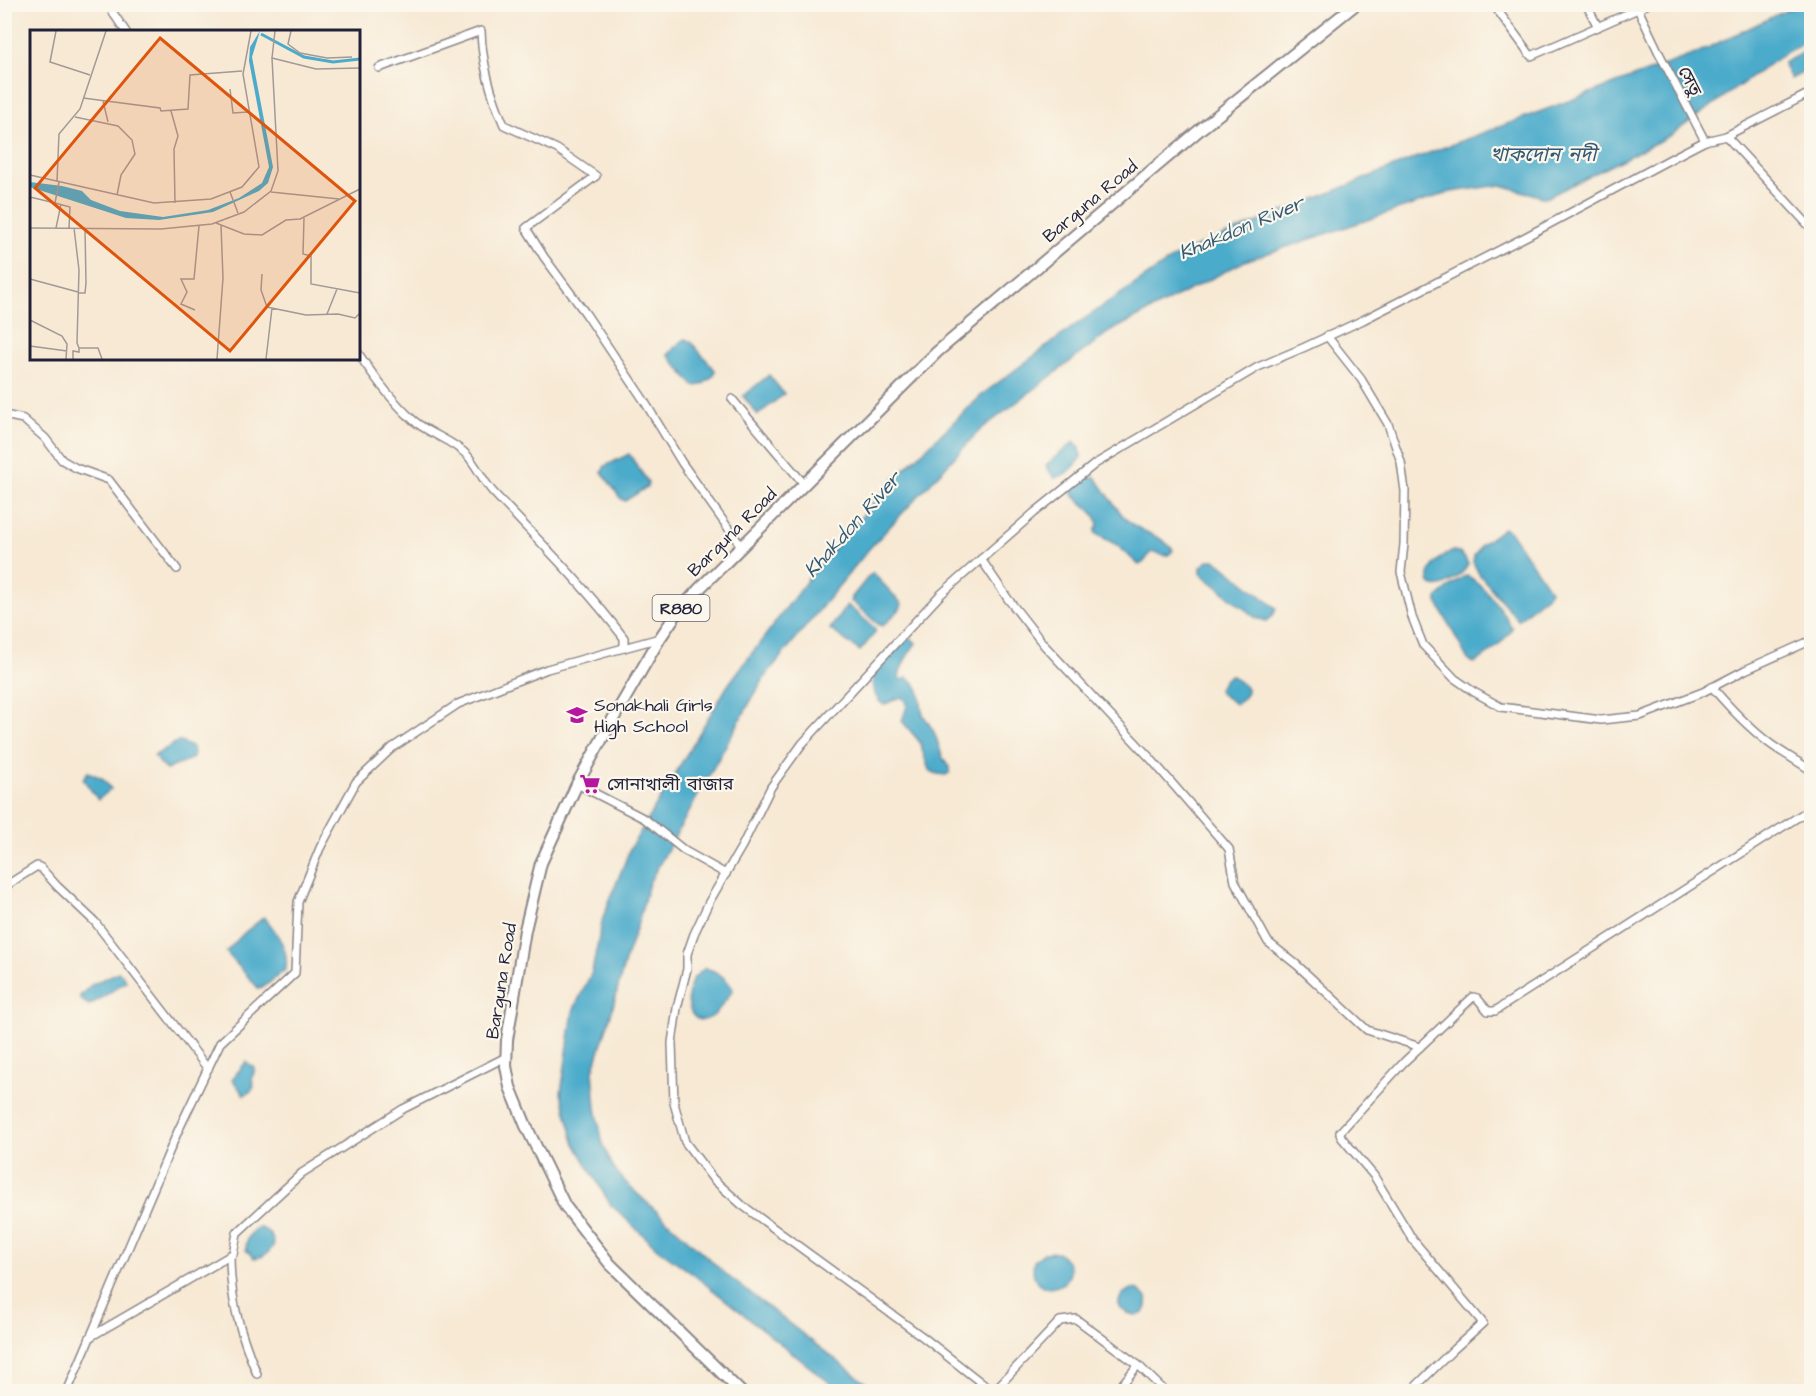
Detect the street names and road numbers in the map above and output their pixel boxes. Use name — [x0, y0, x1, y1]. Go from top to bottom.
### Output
street label: সেতু — [1672, 62, 1708, 101]
street label: Barguna Road — [1037, 154, 1144, 249]
street label: Barguna Road — [682, 482, 783, 583]
road number: R880 — [652, 595, 710, 621]
street label: Barguna Road — [480, 921, 524, 1041]

